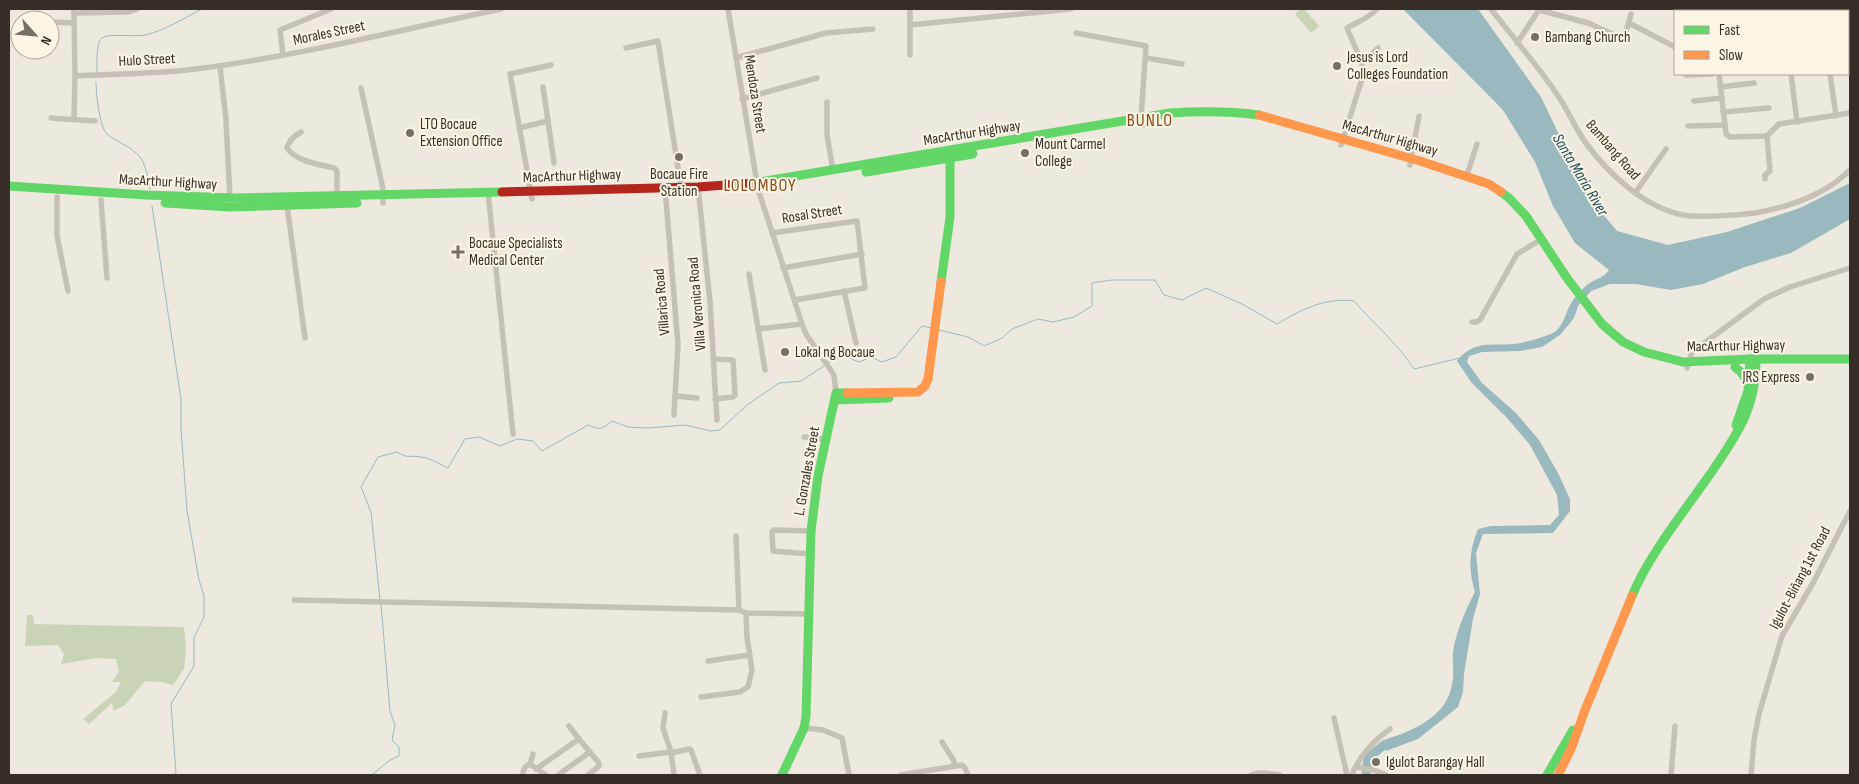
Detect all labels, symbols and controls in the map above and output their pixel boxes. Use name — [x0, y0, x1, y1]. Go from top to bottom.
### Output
north arrow — [10, 10, 60, 60]
legend — [1674, 10, 1849, 75]
street label: Morales Street — [291, 16, 367, 50]
text: Fast — [1719, 21, 1741, 40]
place label: Bambang Church — [1545, 28, 1630, 47]
marker: Bambang Church — [1529, 31, 1541, 43]
text: N — [37, 33, 55, 48]
text: Slow — [1719, 46, 1743, 65]
place label: Jesus is Lord Colleges Foundation — [1346, 48, 1448, 84]
street label: Hulo Street — [118, 49, 176, 71]
street label: Mendoza Street — [739, 54, 771, 135]
marker: Jesus is Lord Colleges Foundation — [1331, 60, 1343, 72]
district label: BUNLO — [1127, 110, 1173, 131]
place label: LTO Bocaue Extension Office — [420, 115, 503, 151]
street label: MacArthur Highway — [1340, 115, 1440, 161]
street label: MacArthur Highway — [922, 116, 1022, 150]
street label: Bambang Road — [1582, 116, 1644, 184]
marker: LTO Bocaue Extension Office — [404, 127, 416, 139]
water label: Santa Maria River — [1548, 130, 1612, 220]
place label: Mount Carmel College — [1035, 135, 1105, 171]
marker: Mount Carmel College — [1019, 147, 1031, 159]
marker: Bocaue Fire Station — [673, 151, 685, 163]
street label: MacArthur Highway — [523, 165, 622, 187]
place label: Bocaue Fire Station — [650, 165, 708, 201]
street label: MacArthur Highway — [118, 170, 218, 194]
district label: LOLOMBOY — [723, 175, 797, 196]
street label: Rosal Street — [780, 200, 844, 228]
place label: Bocaue Specialists Medical Center — [469, 234, 563, 270]
marker: Bocaue Specialists Medical Center — [451, 245, 465, 259]
street label: Villa Veronica Road — [683, 256, 711, 352]
street label: Villarica Road — [650, 268, 674, 336]
street label: MacArthur Highway — [1687, 336, 1786, 356]
place label: Lokal ng Bocaue — [795, 343, 875, 362]
marker: Lokal ng Bocaue — [779, 346, 791, 358]
place label: JRS Express — [1741, 368, 1800, 387]
marker: JRS Express — [1804, 371, 1816, 383]
street label: L. Gonzales Street — [790, 424, 824, 517]
street label: Igulot-Biñang 1st Road — [1765, 523, 1835, 633]
place label: Igulot Barangay Hall — [1386, 753, 1485, 772]
marker: Igulot Barangay Hall — [1370, 756, 1382, 768]

